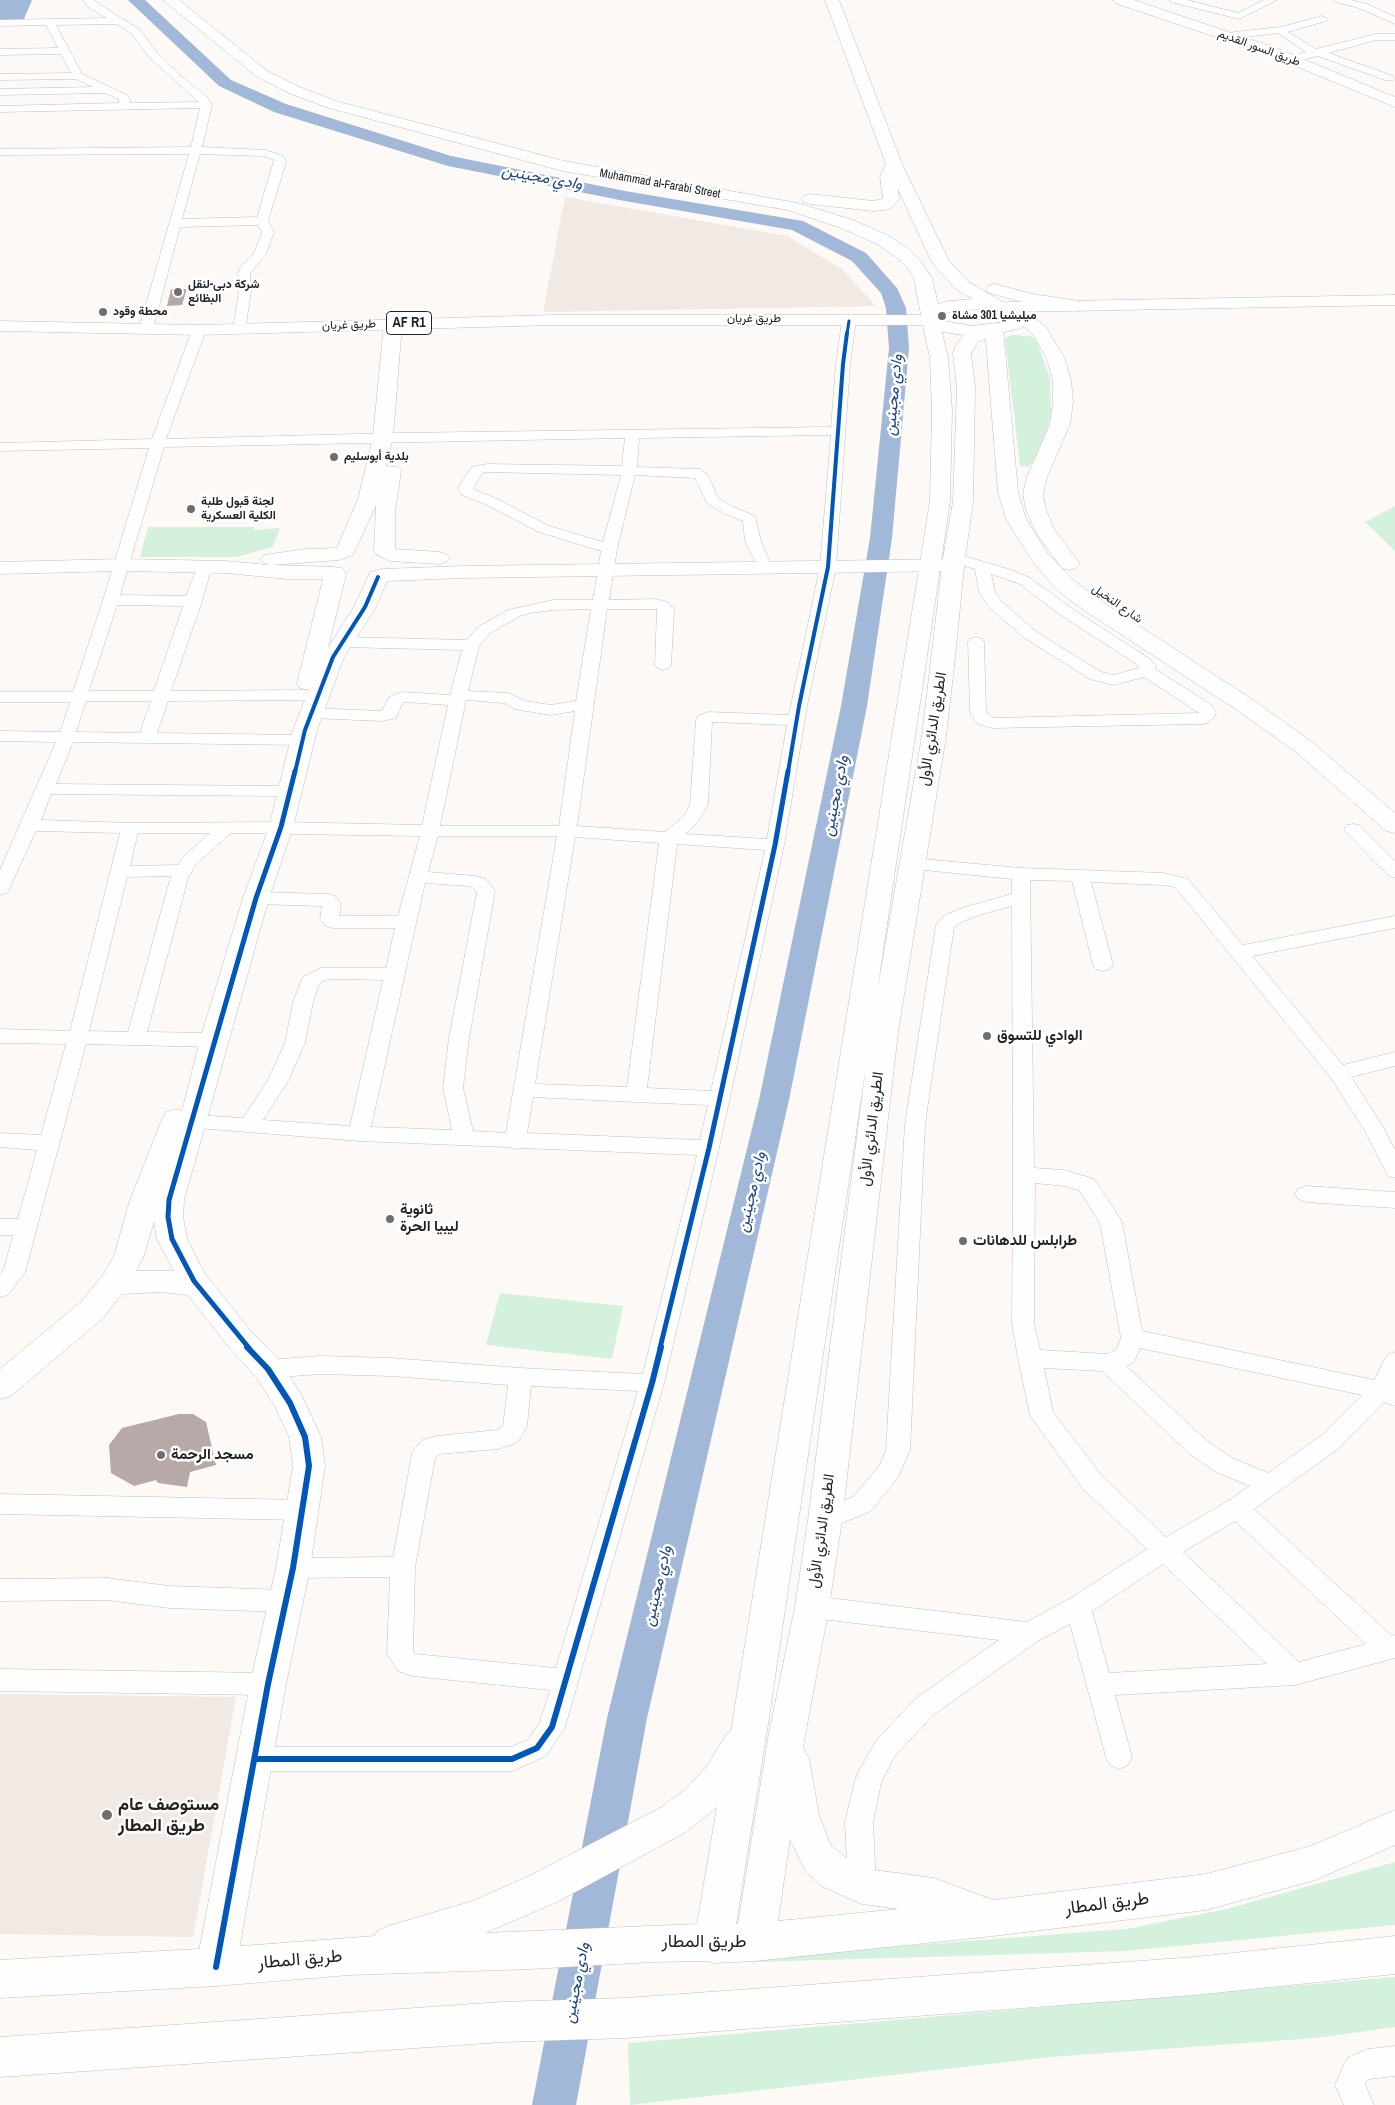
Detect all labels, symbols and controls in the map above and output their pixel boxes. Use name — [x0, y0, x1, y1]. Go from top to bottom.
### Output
street label: طريق السور القديم — [1216, 26, 1302, 70]
water label: وادي مجينين — [500, 161, 584, 195]
street label: Muhammad al-Farabi Street — [598, 166, 722, 202]
place label: شركة دبي-لنقل البظائع — [188, 278, 260, 306]
marker: شركة دبي-لنقل البظائع — [172, 286, 184, 298]
place label: محطة وقود — [113, 305, 167, 319]
marker: محطة وقود — [97, 306, 109, 318]
place label: ميليشيا 301 مشاة — [952, 309, 1036, 323]
marker: ميليشيا 301 مشاة — [936, 310, 948, 322]
road number: AF R1 — [386, 312, 432, 334]
street label: طريق غريان — [727, 312, 781, 326]
street label: طريق غريان — [322, 317, 376, 333]
water label: وادي مجينين — [881, 353, 907, 437]
place label: بلدية أبوسليم — [344, 450, 409, 464]
marker: بلدية أبوسليم — [328, 451, 340, 463]
place label: لجنة قبول طلبة الكلية العسكرية — [201, 495, 276, 523]
marker: لجنة قبول طلبة الكلية العسكرية — [185, 503, 197, 515]
street label: شارع النخيل — [1089, 581, 1145, 627]
street label: الطريق الدائري الأول — [915, 671, 951, 787]
water label: وادي مجينين — [819, 754, 853, 838]
place label: الوادي للتسوق — [997, 1027, 1083, 1045]
marker: الوادي للتسوق — [981, 1030, 993, 1042]
street label: الطريق الدائري الأول — [856, 1071, 888, 1187]
water label: وادي مجينين — [733, 1150, 771, 1234]
place label: ثانوية ليبيا الحرة — [400, 1201, 459, 1236]
marker: ثانوية ليبيا الحرة — [384, 1213, 396, 1225]
place label: طرابلس للدهانات — [973, 1232, 1077, 1250]
marker: طرابلس للدهانات — [957, 1235, 969, 1247]
place label: مسجد الرحمة — [171, 1446, 254, 1464]
marker: مسجد الرحمة — [155, 1449, 167, 1461]
street label: الطريق الدائري الأول — [805, 1473, 839, 1589]
water label: وادي مجينين — [639, 1544, 677, 1628]
place label: مستوصف عام طريق المطار — [118, 1794, 219, 1836]
marker: مستوصف عام طريق المطار — [100, 1808, 114, 1822]
street label: طريق المطار — [1064, 1888, 1150, 1920]
street label: طريق المطار — [662, 1931, 746, 1953]
water label: وادي مجينين — [560, 1941, 594, 2025]
street label: طريق المطار — [257, 1946, 343, 1974]

